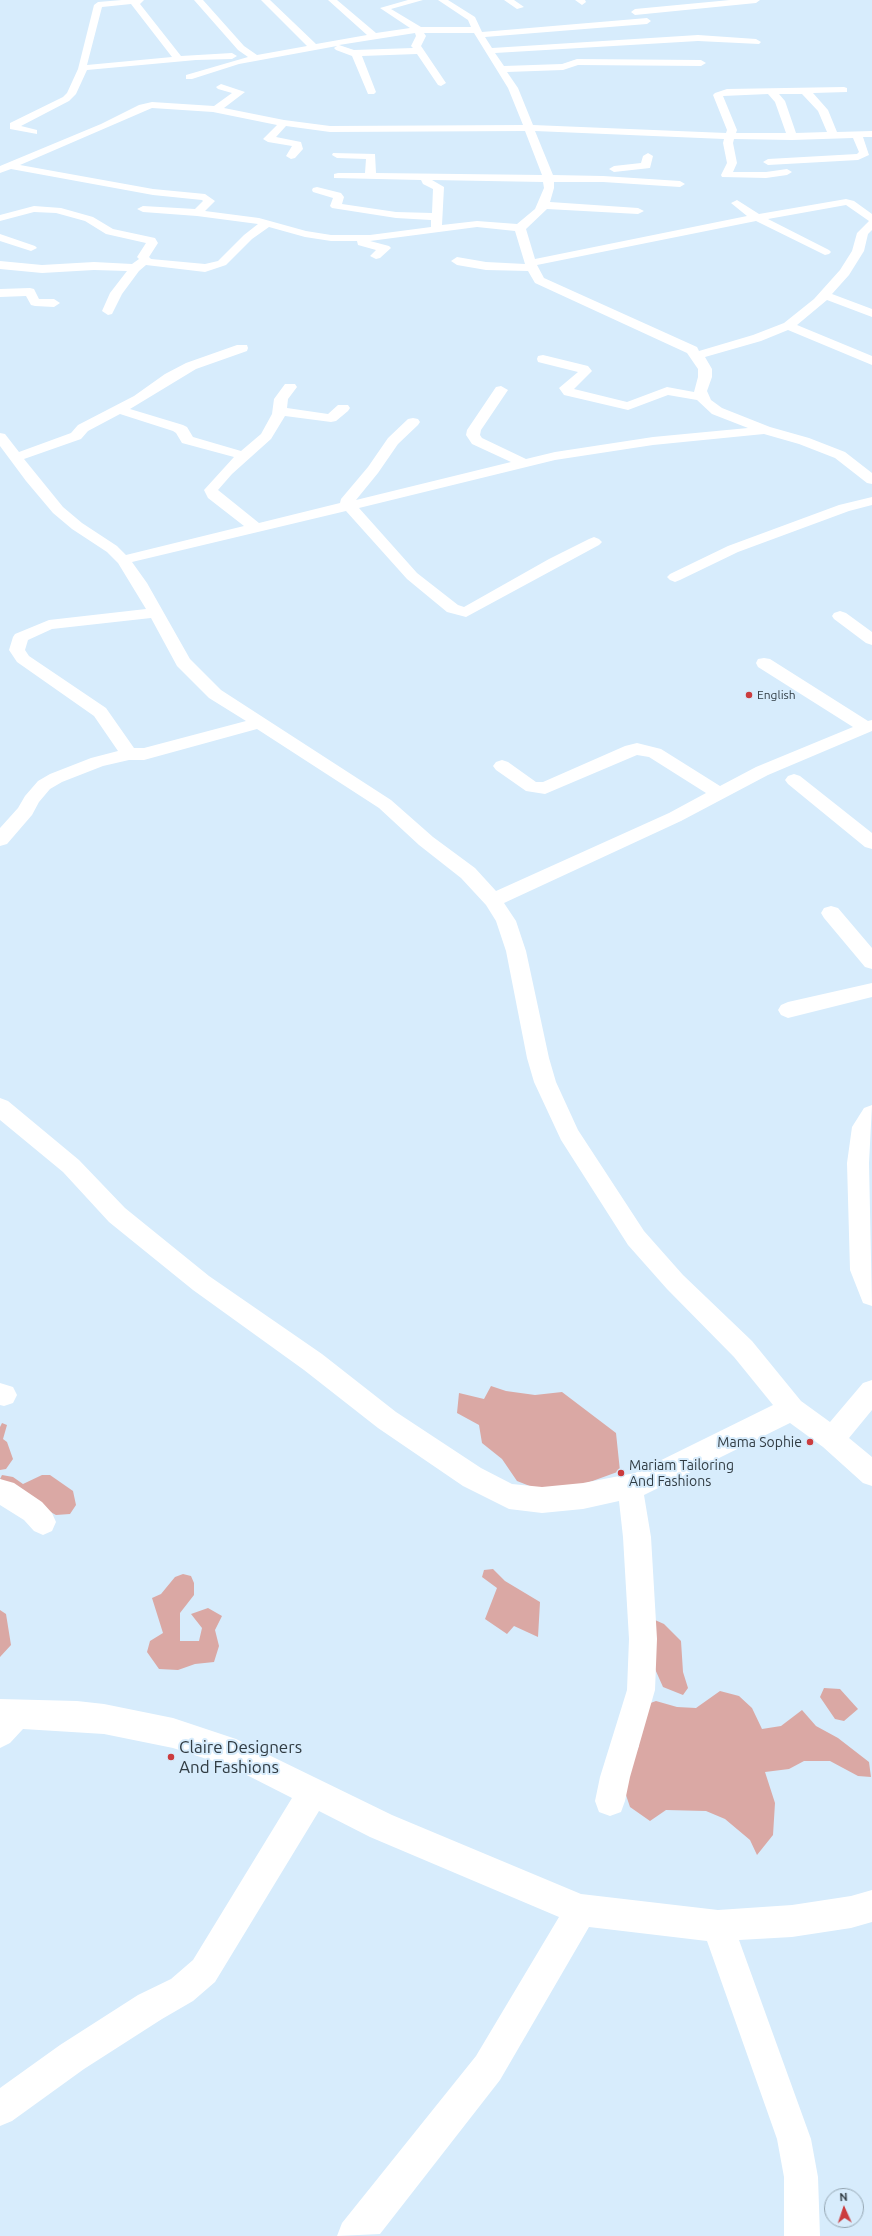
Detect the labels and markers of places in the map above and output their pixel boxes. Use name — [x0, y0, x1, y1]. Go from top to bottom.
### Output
place label: English — [757, 688, 796, 702]
marker: English — [744, 690, 754, 700]
place label: Mama Sophie — [717, 1434, 802, 1450]
marker: Mama Sophie — [805, 1437, 815, 1447]
place label: Mariam Tailoring And Fashions — [629, 1457, 734, 1490]
marker: Mariam Tailoring And Fashions — [616, 1468, 626, 1478]
place label: Claire Designers And Fashions — [179, 1737, 302, 1777]
marker: Claire Designers And Fashions — [166, 1752, 176, 1762]

